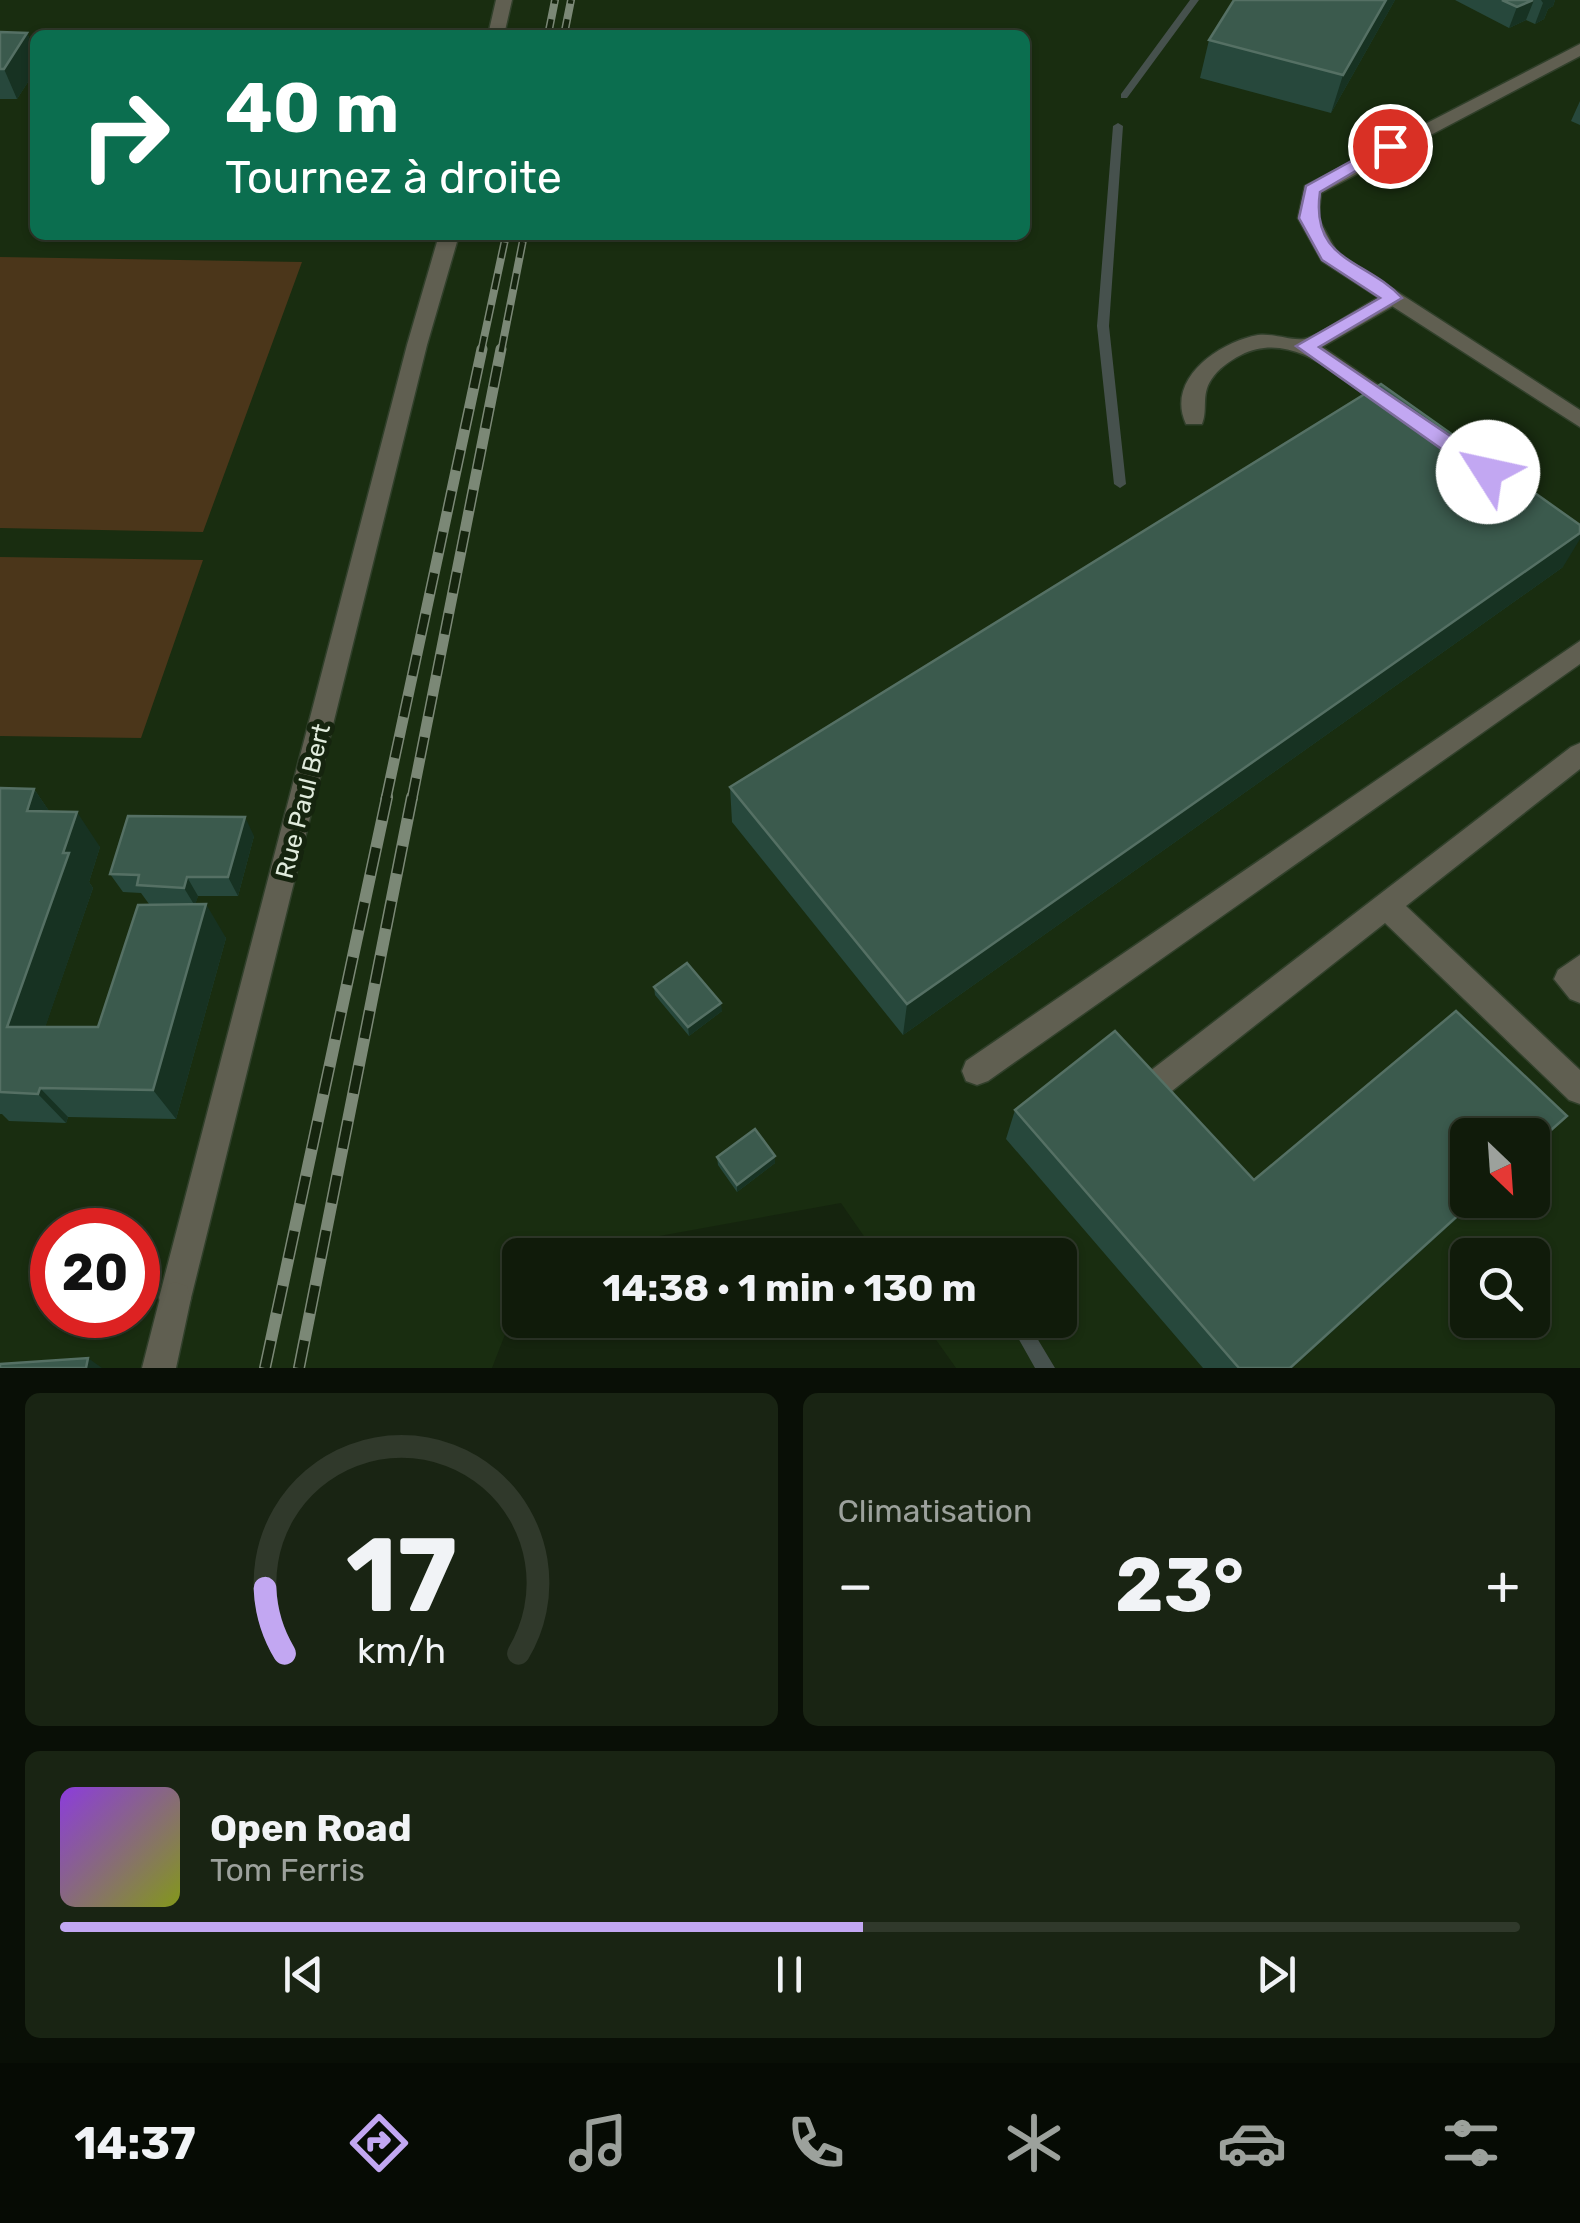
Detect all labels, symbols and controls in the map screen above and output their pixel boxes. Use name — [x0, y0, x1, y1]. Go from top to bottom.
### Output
text: 40 m — [225, 67, 399, 150]
icon: right — [60, 70, 190, 200]
pin — [1348, 104, 1433, 189]
icon: arrive — [1363, 119, 1418, 174]
text: Tournez à droite — [225, 151, 562, 204]
position arrow — [1436, 420, 1540, 524]
street label: Rue Paul Bert — [270, 720, 336, 881]
north arrow — [1450, 1118, 1550, 1218]
map controls — [1450, 1118, 1550, 1338]
speed limit sign: 20 — [30, 1208, 160, 1338]
button: search — [1450, 1238, 1550, 1338]
text: 14:38 · 1 min · 130 m — [603, 1265, 976, 1311]
text: Climatisation — [838, 1492, 1032, 1530]
text: 17 — [346, 1514, 457, 1637]
text: 23° — [1115, 1541, 1244, 1630]
text: − — [838, 1553, 873, 1618]
text: + — [1486, 1553, 1520, 1618]
text: km/h — [357, 1630, 446, 1672]
text: Open Road — [210, 1805, 412, 1851]
text: Tom Ferris — [210, 1851, 365, 1889]
icon: previous — [276, 1947, 331, 2002]
icon: pause — [762, 1947, 817, 2002]
icon: next — [1249, 1947, 1304, 2002]
icon: directions — [344, 2108, 414, 2178]
icon: music — [563, 2108, 633, 2178]
icon: phone — [781, 2108, 851, 2178]
icon: climate — [999, 2108, 1069, 2178]
icon: car — [1217, 2108, 1287, 2178]
icon: filters — [1436, 2108, 1506, 2178]
text: 14:37 — [74, 2117, 196, 2170]

